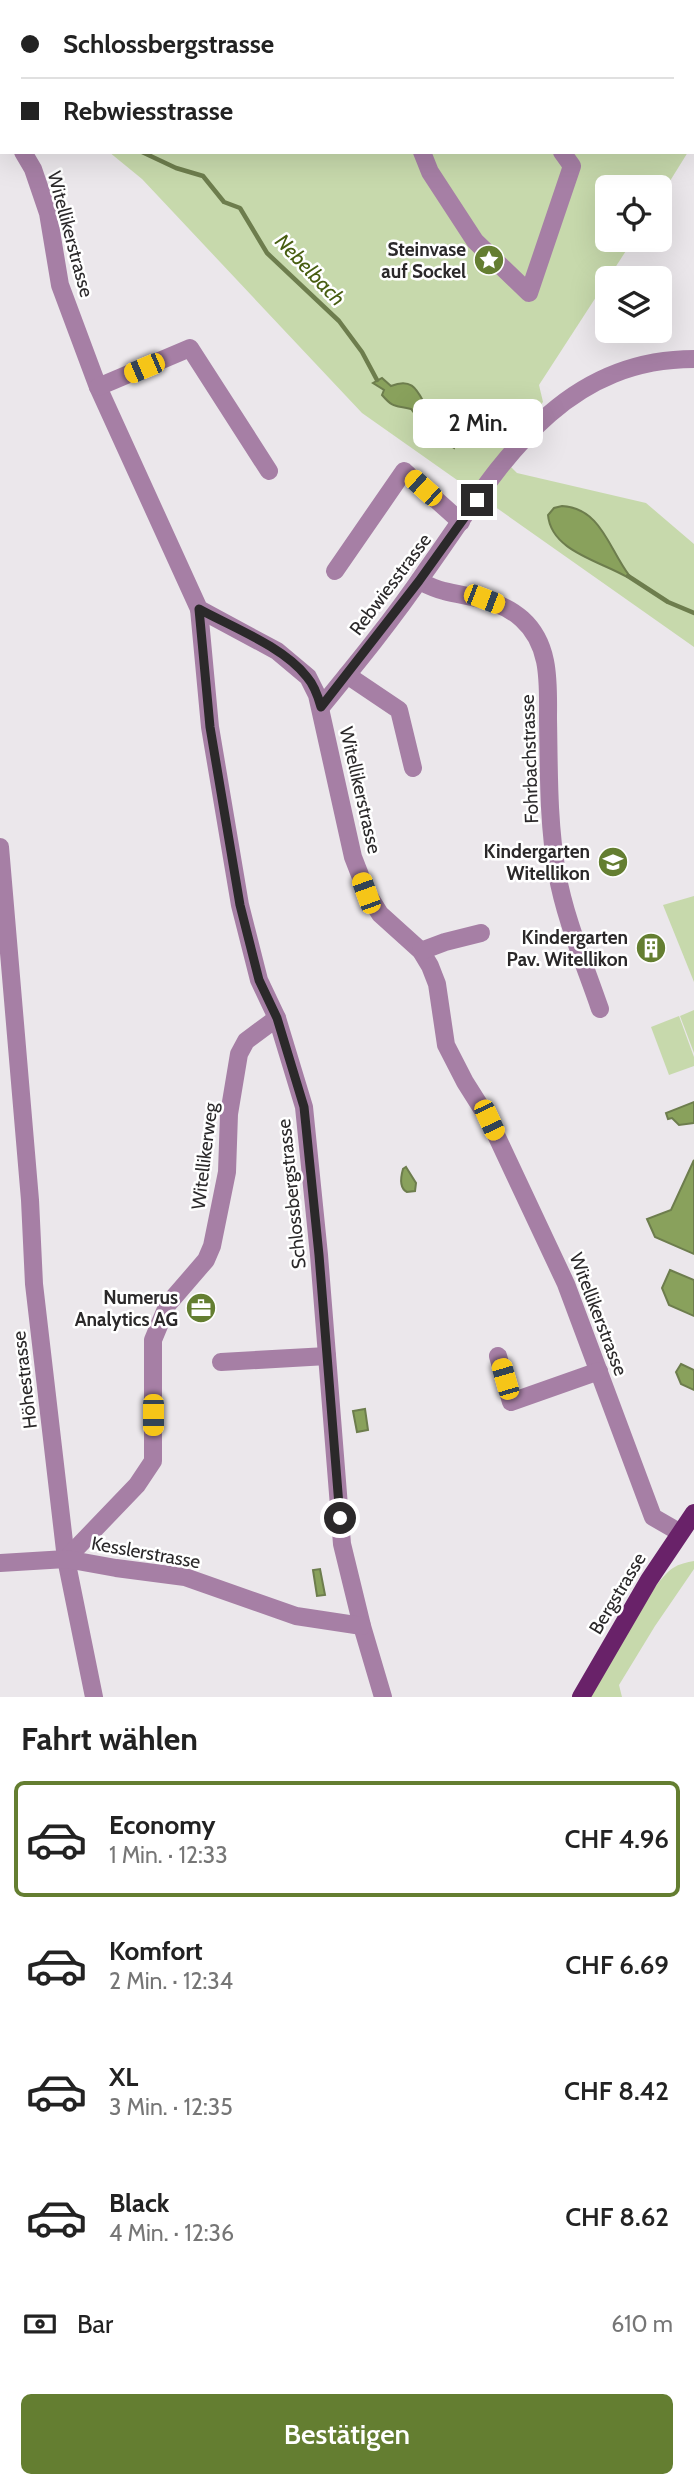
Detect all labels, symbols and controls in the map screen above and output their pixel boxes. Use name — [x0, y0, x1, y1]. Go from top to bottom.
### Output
text: Schlossbergstrasse — [63, 28, 274, 60]
text: Rebwiesstrasse — [63, 95, 233, 127]
street label: Witellikerstrasse — [43, 169, 98, 300]
map controls — [595, 175, 672, 343]
button: locate — [595, 175, 672, 252]
water label: Nebelbach — [270, 229, 351, 311]
place label: Steinvase auf Sockel — [381, 238, 466, 283]
place icon: Steinvase auf Sockel — [472, 243, 506, 277]
button: layers — [595, 266, 672, 343]
car — [121, 350, 168, 386]
callout: 2 Min. — [412, 398, 542, 448]
text: 2 Min. — [448, 409, 508, 437]
car — [401, 466, 446, 510]
route end — [461, 484, 493, 516]
street label: Rebwiesstrasse — [345, 529, 436, 640]
car — [461, 582, 508, 616]
street label: Fohrbachstrasse — [516, 694, 543, 824]
street label: Witellikerstrasse — [335, 724, 386, 856]
place label: Kindergarten Witellikon — [484, 840, 590, 885]
school or university icon: Kindergarten Witellikon — [596, 845, 630, 879]
car — [349, 870, 384, 916]
place label: Kindergarten Pav. Witellikon — [507, 926, 628, 971]
building icon: Kindergarten Pav. Witellikon — [634, 931, 668, 965]
car — [471, 1097, 508, 1143]
street label: Witellikerweg — [187, 1101, 223, 1211]
street label: Schlossbergstrasse — [272, 1117, 311, 1270]
street label: Witellikerstrasse — [565, 1250, 633, 1379]
place label: Numerus Analytics AG — [75, 1286, 178, 1331]
office icon: Numerus Analytics AG — [184, 1291, 218, 1325]
street label: Höhestrasse — [7, 1329, 42, 1430]
car — [490, 1356, 521, 1402]
car — [143, 1394, 164, 1436]
route start — [324, 1502, 356, 1534]
street label: Kesslerstrasse — [90, 1532, 203, 1573]
street label: Bergstrasse — [584, 1548, 651, 1638]
text: Fahrt wählen — [21, 1719, 198, 1758]
icon: car — [25, 1808, 88, 1871]
text: Economy — [109, 1809, 215, 1841]
text: CHF 4.96 — [565, 1823, 669, 1855]
text: 1 Min. · 12:33 — [109, 1841, 228, 1869]
icon: car — [25, 1934, 88, 1997]
text: Komfort — [109, 1935, 203, 1967]
text: CHF 6.69 — [565, 1949, 669, 1981]
text: 2 Min. · 12:34 — [109, 1967, 233, 1995]
icon: car — [25, 2060, 88, 2123]
text: XL — [109, 2061, 138, 2093]
text: CHF 8.42 — [564, 2075, 669, 2107]
text: 3 Min. · 12:35 — [109, 2093, 233, 2121]
icon: car — [25, 2186, 88, 2249]
text: Black — [109, 2187, 169, 2219]
text: CHF 8.62 — [565, 2201, 669, 2233]
text: 4 Min. · 12:36 — [109, 2219, 234, 2247]
icon: cash — [21, 2305, 59, 2343]
text: Bar — [77, 2308, 113, 2340]
text: 610 m — [611, 2310, 673, 2338]
button: Bestätigen — [21, 2394, 673, 2474]

